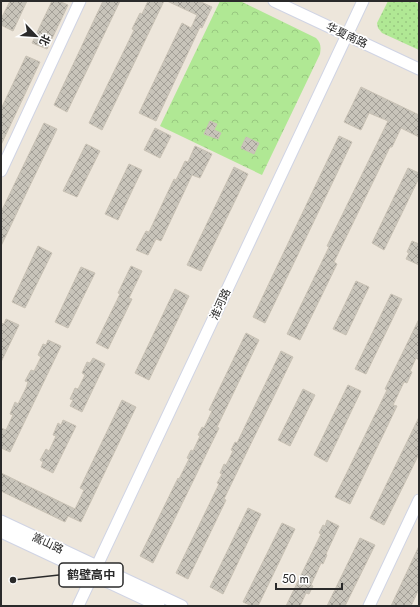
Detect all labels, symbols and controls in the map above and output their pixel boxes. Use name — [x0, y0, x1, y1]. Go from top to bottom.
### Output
north arrow — [16, 16, 56, 56]
street label: 华夏南路 — [324, 18, 370, 52]
text: 北 — [35, 32, 55, 49]
street label: 淮河路 — [206, 286, 234, 322]
street label: 嵩山路 — [30, 529, 66, 557]
callout: 鹤壁高中 — [59, 563, 123, 587]
scale bar — [276, 565, 342, 591]
text: 鹤壁高中 — [67, 566, 115, 584]
text: 50 m — [282, 570, 309, 588]

